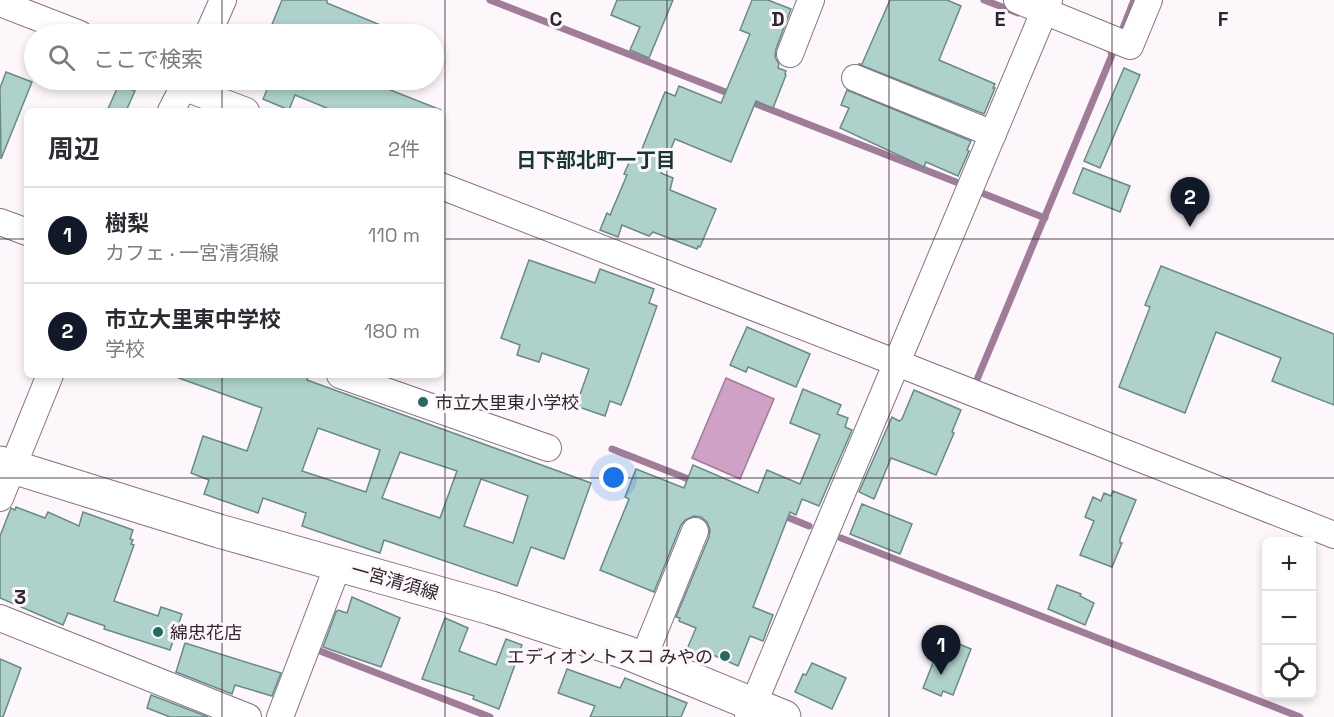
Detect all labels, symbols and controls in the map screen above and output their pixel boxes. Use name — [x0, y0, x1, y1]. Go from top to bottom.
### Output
text: C — [550, 6, 563, 32]
text: D — [771, 6, 785, 32]
text: E — [994, 6, 1006, 32]
text: F — [1218, 6, 1229, 32]
search box — [24, 24, 444, 90]
icon: search — [45, 41, 78, 74]
text: ここで検索 — [93, 45, 203, 73]
text: 周辺 — [48, 132, 100, 166]
text: 2件 — [388, 136, 420, 162]
district label: 日下部北町一丁目 — [516, 147, 676, 173]
pin: 2 — [1170, 178, 1210, 227]
text: 樹梨 — [105, 209, 149, 237]
text: 1 — [63, 222, 72, 248]
text: 110 m — [368, 222, 420, 248]
text: カフェ · 一宮清須線 — [105, 240, 279, 266]
text: 市立大里東中学校 — [105, 305, 281, 333]
text: 2 — [62, 318, 73, 344]
text: 180 m — [364, 318, 420, 344]
text: 学校 — [105, 336, 145, 362]
place label: 市立大里東小学校 — [435, 391, 579, 414]
marker: 市立大里東小学校 — [416, 395, 430, 409]
your location — [599, 463, 628, 492]
map controls — [1262, 537, 1316, 699]
button: + — [1262, 537, 1316, 591]
street label: 一宮清須線 — [349, 558, 441, 604]
text: 3 — [14, 584, 26, 610]
button: − — [1262, 591, 1316, 645]
place label: 綿忠花店 — [170, 621, 242, 644]
marker: 綿忠花店 — [151, 625, 165, 639]
pin: 1 — [922, 626, 960, 675]
place label: エディオン トスコ みやの — [507, 645, 713, 668]
button: locate — [1262, 645, 1316, 699]
marker: エディオン トスコ みやの — [718, 649, 732, 663]

